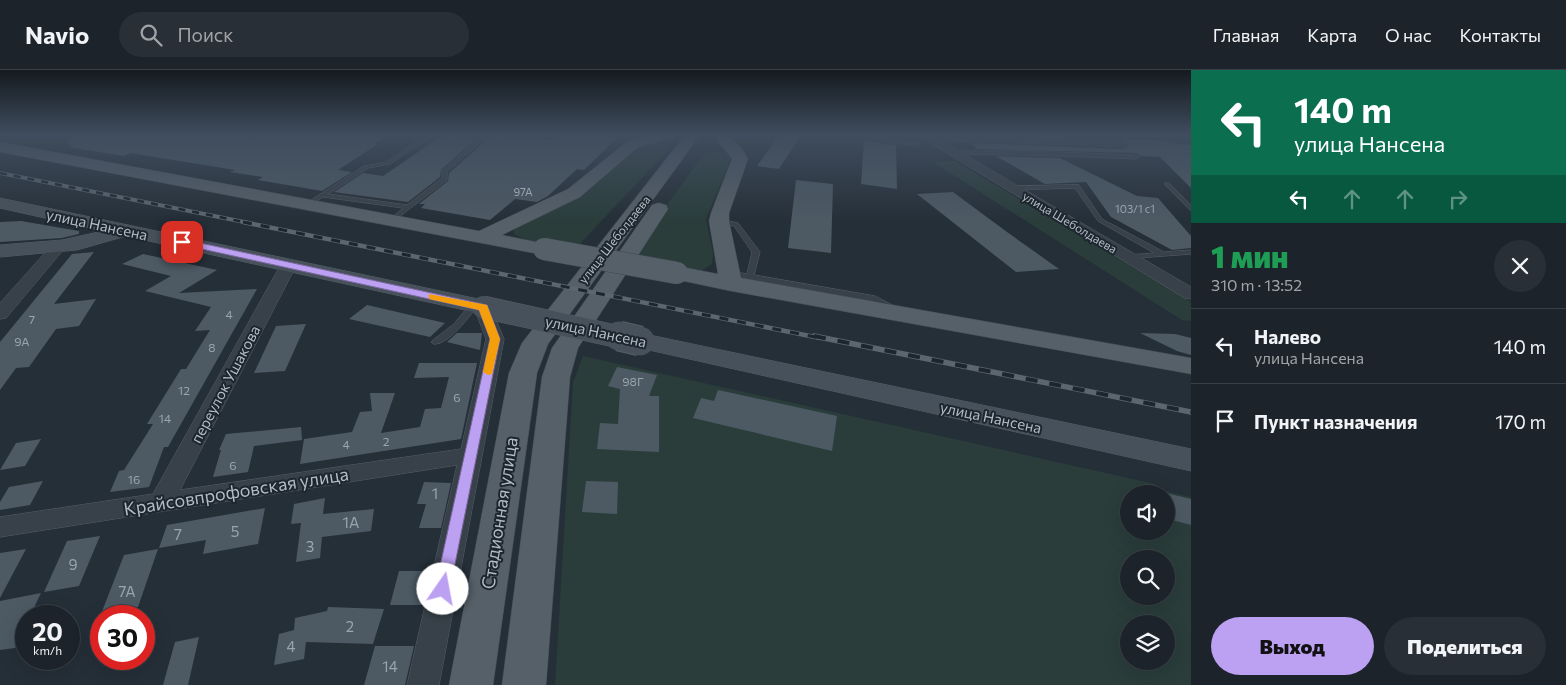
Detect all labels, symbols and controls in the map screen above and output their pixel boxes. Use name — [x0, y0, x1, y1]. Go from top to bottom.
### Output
search box — [119, 12, 469, 57]
text: Navio — [25, 20, 89, 49]
icon: search — [137, 21, 165, 49]
text: Поиск — [177, 23, 233, 46]
text: Главная — [1213, 24, 1279, 46]
text: Карта — [1307, 24, 1357, 46]
text: О нас — [1385, 24, 1432, 46]
text: Контакты — [1460, 24, 1541, 46]
text: 140 m — [1294, 87, 1392, 130]
icon: left — [1211, 90, 1276, 155]
text: улица Нансена — [1294, 130, 1445, 157]
house number: 97А — [513, 185, 533, 198]
icon: left — [1285, 185, 1313, 213]
icon: ahead — [1338, 185, 1366, 213]
icon: ahead — [1391, 185, 1419, 213]
icon: right — [1444, 185, 1472, 213]
street label: улица Шеболдаева — [1020, 188, 1120, 256]
street label: улица Шеболдаева — [575, 192, 653, 286]
house number: 103/1 с1 — [1115, 202, 1155, 215]
street label: улица Нансена — [45, 204, 149, 244]
pin — [161, 221, 203, 263]
icon: arrive — [168, 228, 196, 256]
text: 1 мин — [1211, 237, 1289, 274]
button: close — [1494, 240, 1546, 292]
text: 310 m · 13:52 — [1211, 275, 1302, 294]
house number: 4 — [225, 307, 233, 321]
street label: улица Нансена — [544, 311, 648, 351]
house number: 7 — [29, 312, 35, 326]
street label: переулок Ушакова — [186, 322, 264, 446]
text: Налево — [1254, 325, 1321, 348]
icon: left — [1211, 332, 1239, 360]
house number: 9А — [14, 334, 30, 348]
text: 140 m — [1494, 335, 1546, 358]
house number: 8 — [208, 340, 216, 354]
text: улица Нансена — [1254, 348, 1364, 367]
house number: 98Г — [622, 374, 644, 388]
house number: 12 — [178, 383, 190, 397]
house number: 6 — [453, 390, 461, 404]
street label: улица Нансена — [939, 397, 1043, 437]
icon: arrive — [1211, 407, 1239, 435]
text: Пункт назначения — [1254, 410, 1417, 433]
text: 170 m — [1495, 410, 1546, 433]
house number: 14 — [159, 411, 171, 425]
house number: 2 — [383, 434, 390, 448]
street label: Стадионная улица — [476, 435, 522, 591]
house number: 4 — [342, 437, 350, 451]
house number: 6 — [229, 458, 237, 472]
street label: Крайсовпрофовская улица — [122, 462, 350, 520]
house number: 16 — [128, 472, 140, 486]
house number: 1 — [432, 484, 438, 502]
map controls — [1120, 485, 1175, 670]
button: sound — [1120, 485, 1175, 540]
house number: 1А — [343, 513, 359, 531]
house number: 5 — [231, 522, 239, 540]
house number: 7 — [174, 525, 182, 543]
house number: 3 — [306, 537, 314, 555]
button: search — [1120, 550, 1175, 605]
house number: 9 — [68, 555, 78, 573]
position arrow — [416, 562, 468, 614]
house number: 7А — [118, 582, 136, 600]
speed limit sign: 30 — [90, 605, 155, 670]
button: layers — [1120, 615, 1175, 670]
text: 20 — [32, 616, 63, 646]
house number: 2 — [346, 617, 354, 635]
button: Выход — [1211, 617, 1374, 675]
button: Поделиться — [1384, 617, 1546, 675]
house number: 4 — [287, 637, 296, 655]
text: km/h — [33, 643, 62, 657]
house number: 14 — [382, 657, 398, 675]

